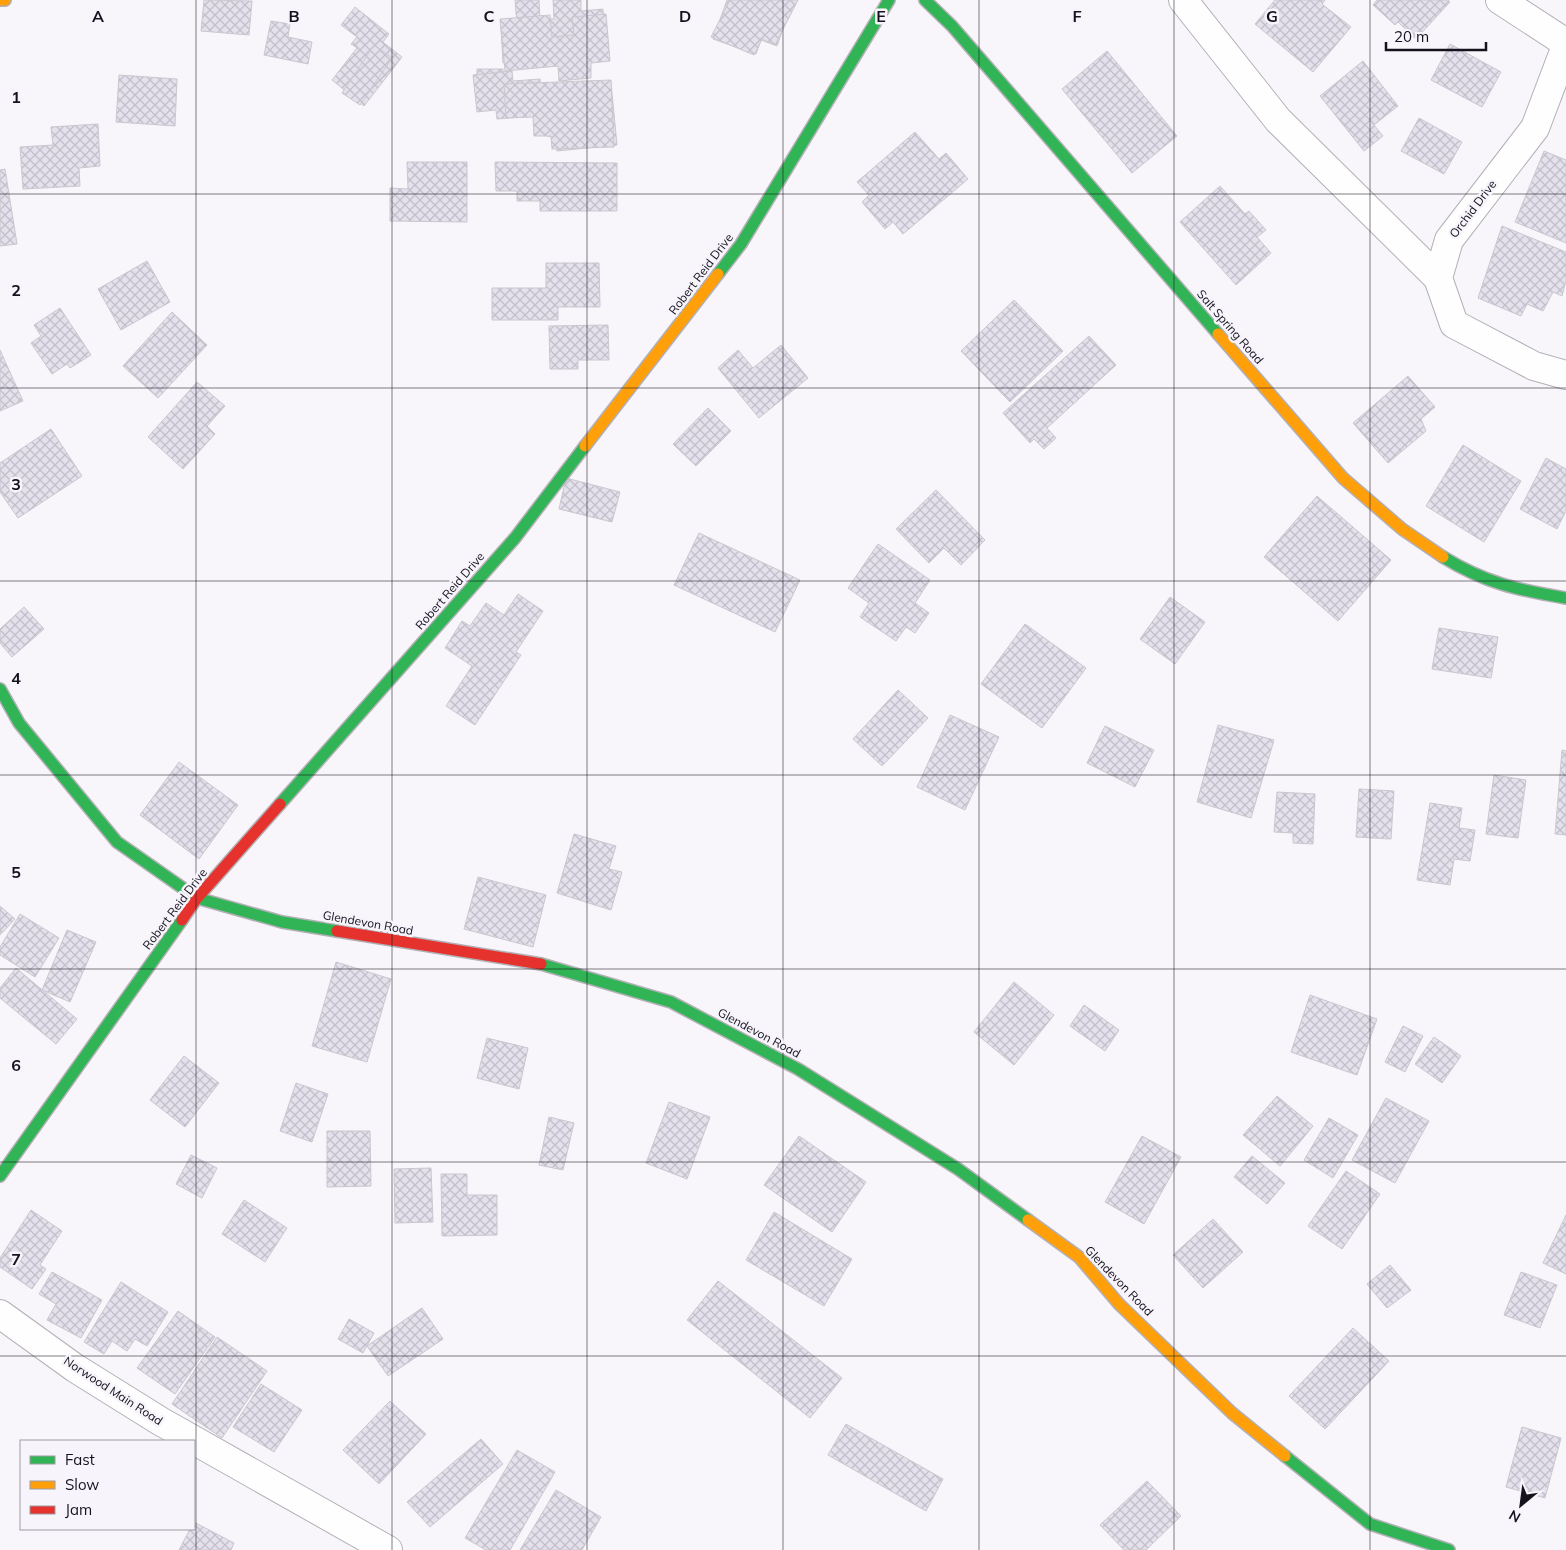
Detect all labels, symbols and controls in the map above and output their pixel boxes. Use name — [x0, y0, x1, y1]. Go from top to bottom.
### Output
text: A — [92, 6, 104, 26]
text: B — [288, 6, 300, 26]
text: C — [484, 6, 495, 26]
text: D — [679, 6, 691, 26]
text: E — [876, 6, 886, 26]
text: F — [1072, 6, 1082, 26]
text: G — [1266, 6, 1278, 26]
scale bar — [1386, 20, 1486, 52]
text: 20 m — [1394, 27, 1429, 46]
text: 1 — [11, 87, 21, 107]
street label: Orchid Drive — [1446, 177, 1499, 241]
street label: Robert Reid Drive — [665, 230, 736, 317]
text: 2 — [11, 280, 21, 300]
street label: Salt Spring Road — [1194, 286, 1267, 367]
text: 3 — [11, 474, 21, 494]
street label: Robert Reid Drive — [412, 549, 487, 632]
text: 4 — [11, 668, 21, 688]
text: 5 — [11, 862, 21, 882]
street label: Robert Reid Drive — [139, 865, 210, 952]
street label: Glendevon Road — [322, 907, 414, 938]
street label: Glendevon Road — [715, 1004, 803, 1061]
text: 6 — [11, 1055, 21, 1075]
street label: Glendevon Road — [1082, 1243, 1157, 1319]
text: 7 — [11, 1249, 21, 1269]
street label: Norwood Main Road — [61, 1353, 166, 1428]
legend — [20, 1440, 195, 1530]
text: Fast — [65, 1450, 95, 1469]
text: Slow — [65, 1475, 99, 1494]
north arrow — [1496, 1480, 1546, 1530]
text: Jam — [65, 1500, 92, 1519]
text: N — [1506, 1506, 1524, 1527]

